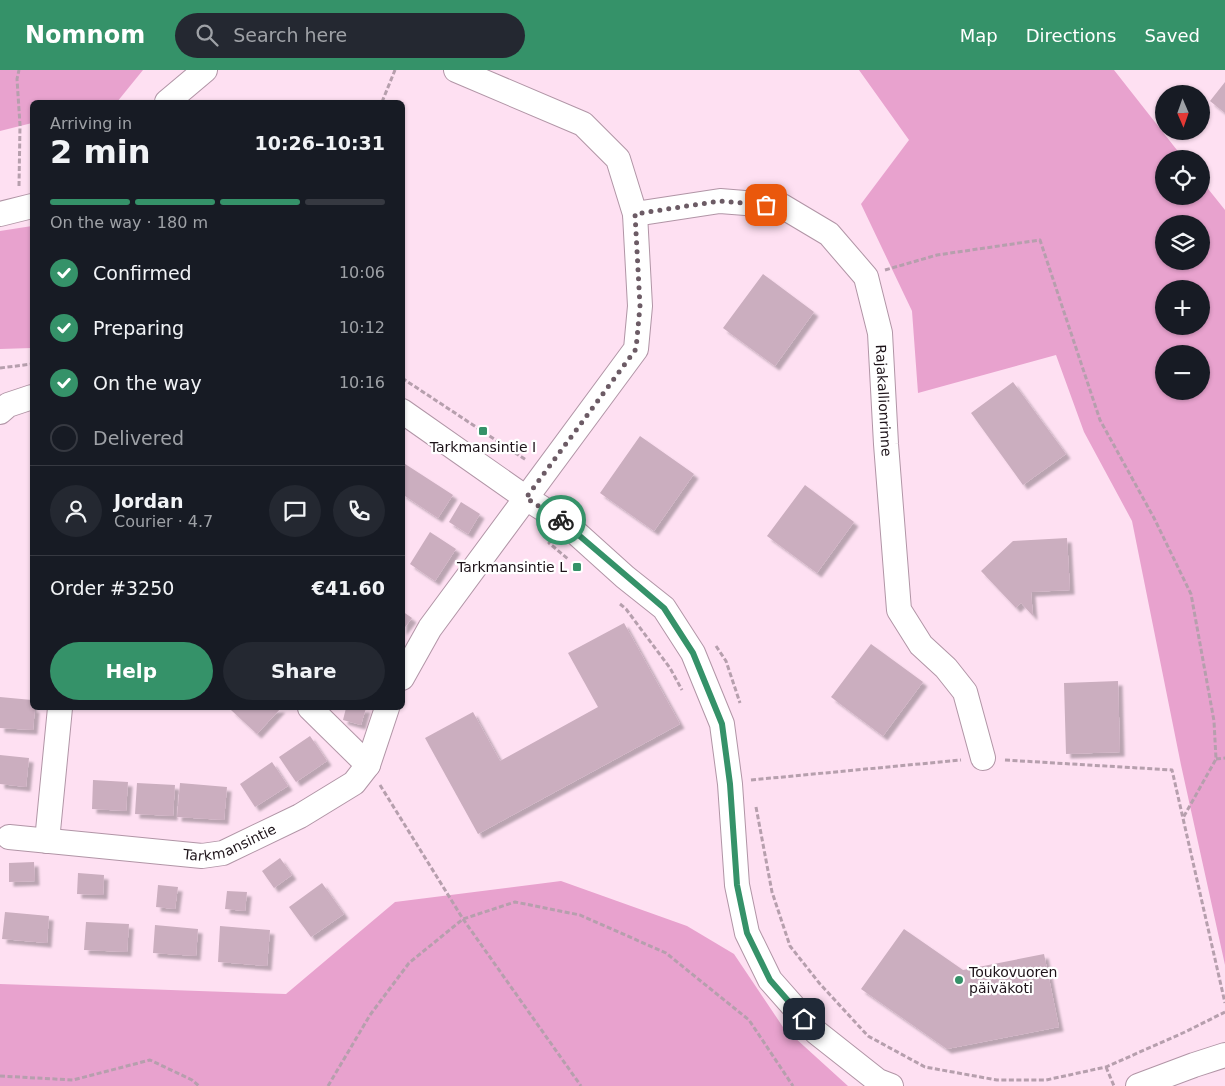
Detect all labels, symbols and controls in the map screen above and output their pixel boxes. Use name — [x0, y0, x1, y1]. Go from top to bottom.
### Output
search box — [175, 13, 525, 58]
text: Nomnom — [25, 21, 145, 49]
icon: search — [193, 21, 221, 49]
text: Search here — [233, 24, 347, 46]
text: Map — [960, 25, 998, 46]
text: Directions — [1026, 25, 1116, 46]
text: Saved — [1144, 25, 1200, 46]
north arrow — [1155, 85, 1210, 140]
map controls — [1155, 85, 1210, 400]
text: Arriving in — [50, 114, 132, 133]
text: 10:26–10:31 — [255, 132, 385, 154]
text: 2 min — [50, 133, 151, 171]
button: locate — [1155, 150, 1210, 205]
pin — [745, 184, 787, 226]
icon: bag — [752, 191, 780, 219]
text: On the way · 180 m — [50, 213, 208, 232]
button: layers — [1155, 215, 1210, 270]
icon: check — [50, 259, 78, 287]
text: Confirmed — [93, 262, 192, 284]
text: 10:06 — [339, 263, 385, 282]
button: + — [1155, 280, 1210, 335]
icon: check — [50, 314, 78, 342]
text: Preparing — [93, 317, 184, 339]
text: 10:12 — [339, 318, 385, 337]
street label: Rajakallionrinne — [873, 344, 895, 457]
button: − — [1155, 345, 1210, 400]
icon: check — [50, 369, 78, 397]
text: On the way — [93, 372, 202, 394]
text: 10:16 — [339, 373, 385, 392]
marker: Tarkmansintie I — [477, 425, 489, 437]
text: Delivered — [93, 427, 184, 449]
place label: Tarkmansintie I — [429, 439, 536, 455]
button: person — [50, 485, 102, 537]
button: chat — [269, 485, 321, 537]
button: phone — [333, 485, 385, 537]
text: Jordan — [114, 490, 183, 512]
courier — [536, 495, 586, 545]
icon: bike — [547, 506, 575, 534]
text: Courier · 4.7 — [114, 512, 213, 531]
place label: Tarkmansintie L — [456, 559, 567, 575]
marker: Tarkmansintie L — [571, 561, 583, 573]
text: Order #3250 — [50, 577, 174, 599]
text: €41.60 — [312, 577, 385, 599]
button: Help — [50, 642, 213, 700]
button: Share — [223, 642, 385, 700]
street label: Tarkmansintie — [181, 821, 279, 864]
place label: Toukovuoren päiväkoti — [968, 964, 1057, 996]
marker: Toukovuoren päiväkoti — [953, 974, 965, 986]
pin — [783, 998, 825, 1040]
icon: home — [790, 1005, 818, 1033]

